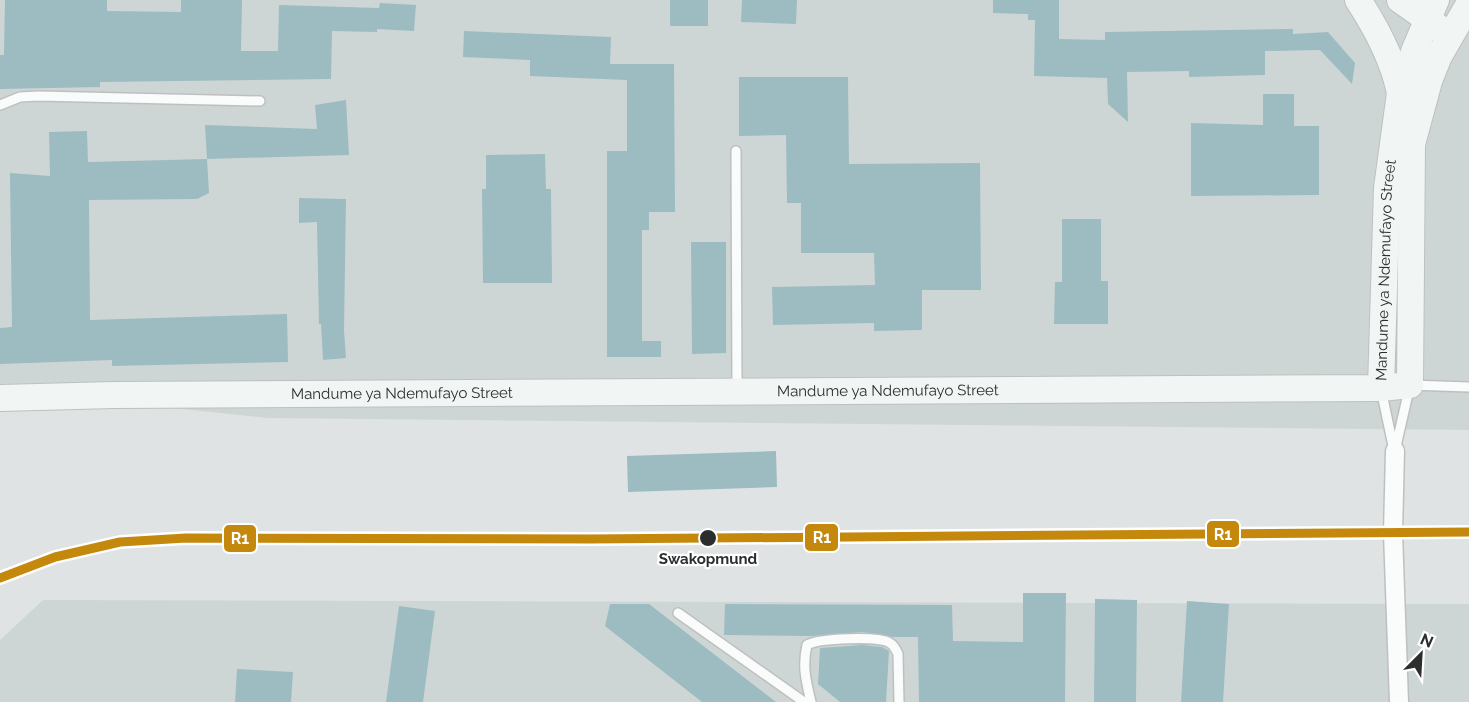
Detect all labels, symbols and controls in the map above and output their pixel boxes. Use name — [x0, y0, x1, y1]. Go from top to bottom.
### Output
street label: Mandume ya Ndemufayo Street — [1372, 158, 1400, 381]
street label: Mandume ya Ndemufayo Street — [777, 381, 999, 400]
street label: Mandume ya Ndemufayo Street — [291, 384, 513, 403]
line badge: R1 — [1206, 520, 1240, 548]
line badge: R1 — [804, 523, 839, 552]
line badge: R1 — [223, 524, 257, 553]
text: R1 — [1214, 525, 1232, 544]
marker: Swakopmund — [698, 528, 718, 548]
text: R1 — [813, 528, 831, 547]
text: R1 — [231, 529, 249, 548]
place label: Swakopmund — [659, 550, 758, 568]
north arrow — [1391, 624, 1451, 684]
text: N — [1417, 630, 1436, 652]

